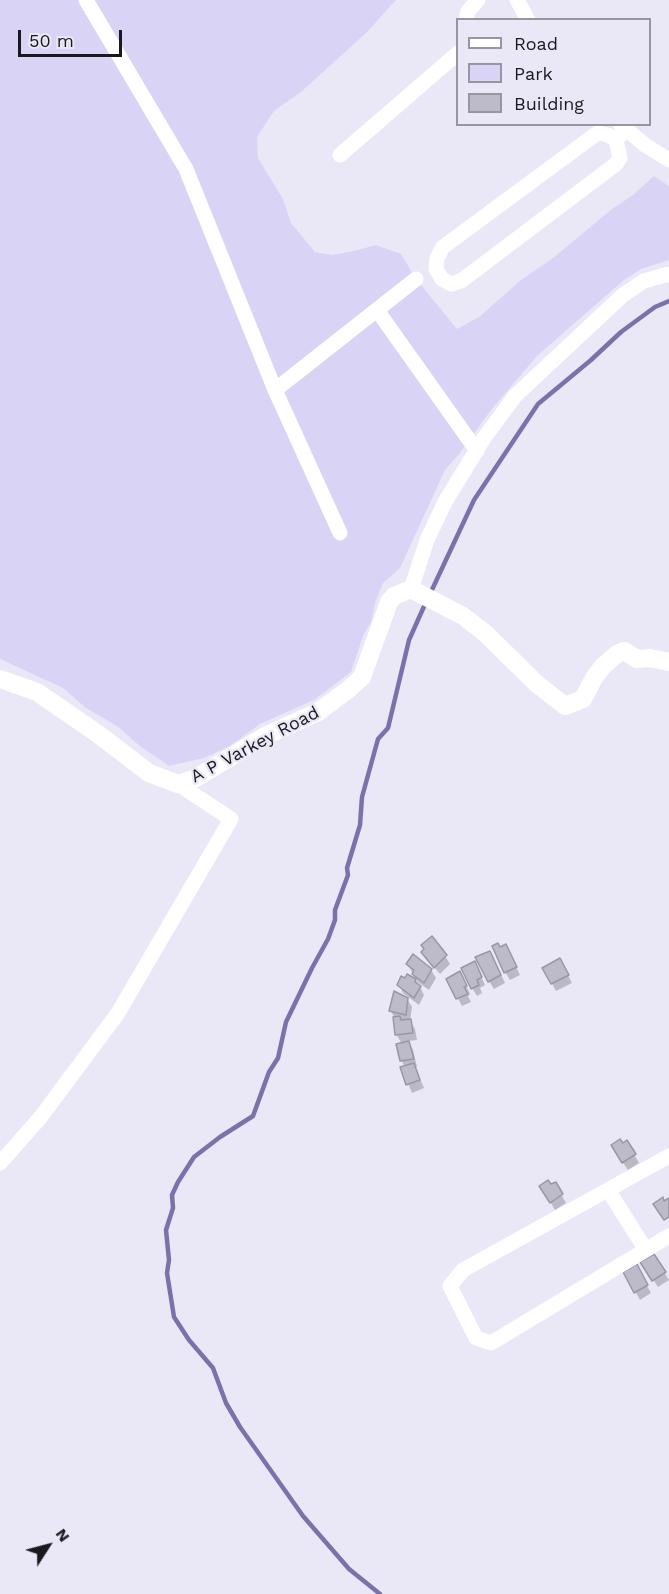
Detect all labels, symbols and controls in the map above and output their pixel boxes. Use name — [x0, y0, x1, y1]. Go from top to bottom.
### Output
scale bar — [21, 18, 124, 56]
legend — [456, 18, 651, 126]
text: 50 m — [29, 30, 74, 51]
text: Road — [514, 33, 558, 54]
text: Park — [514, 63, 553, 84]
text: Building — [514, 93, 584, 114]
street label: A P Varkey Road — [187, 702, 323, 788]
north arrow — [18, 1516, 78, 1576]
text: N — [52, 1525, 74, 1546]

